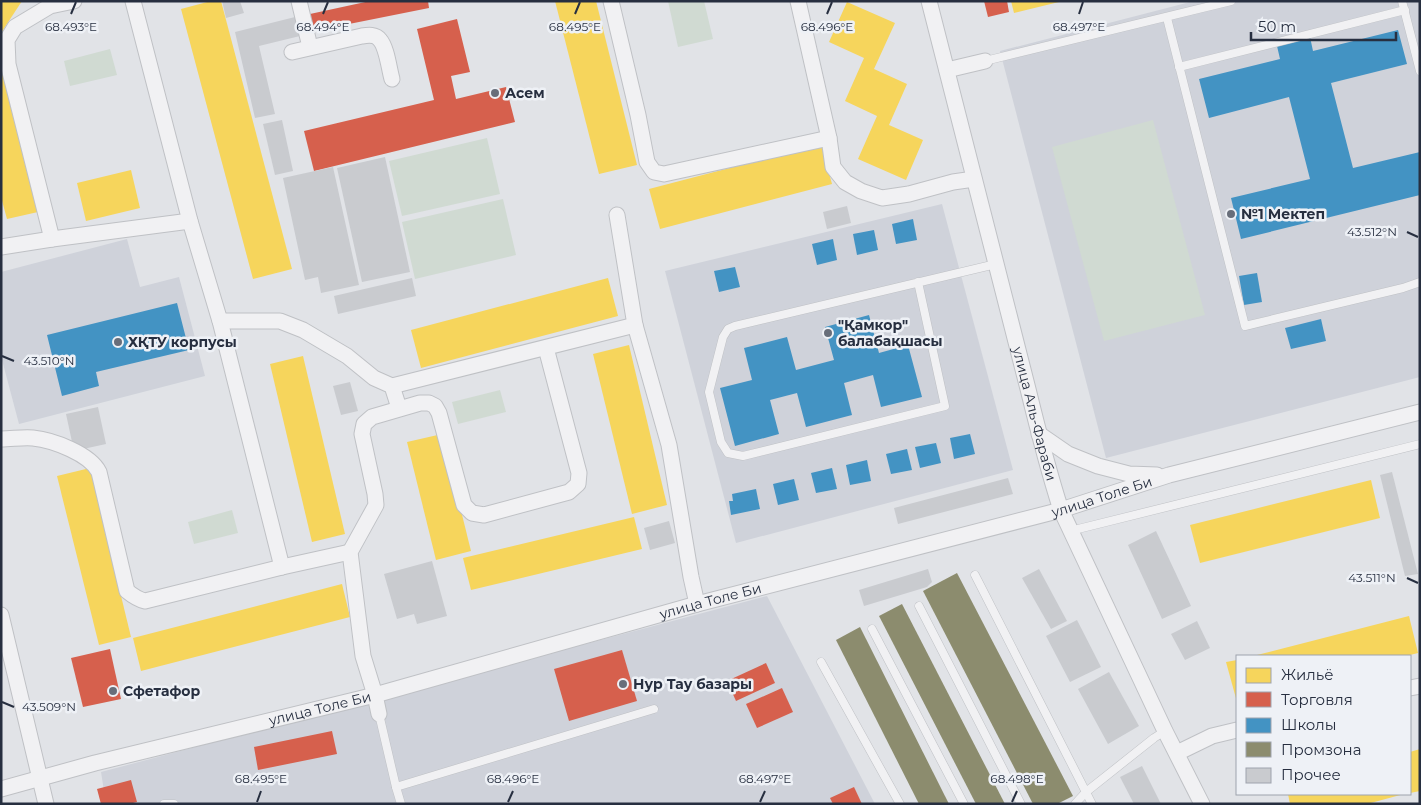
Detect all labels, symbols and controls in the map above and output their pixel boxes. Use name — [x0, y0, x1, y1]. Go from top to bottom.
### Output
scale bar — [1251, 10, 1396, 42]
text: 50 m — [1258, 17, 1296, 36]
text: 68.493°E — [45, 19, 97, 34]
text: 68.494°E — [296, 19, 350, 34]
text: 68.495°E — [549, 19, 601, 34]
text: 68.496°E — [801, 19, 853, 34]
text: 68.497°E — [1053, 19, 1105, 34]
place label: Асем — [505, 84, 545, 102]
marker: Асем — [489, 87, 501, 99]
place label: №1 Мектеп — [1241, 205, 1325, 223]
marker: №1 Мектеп — [1225, 208, 1237, 220]
text: 43.512°N — [1347, 224, 1397, 239]
place label: "Қамкор" балабақшасы — [838, 316, 943, 350]
marker: "Қамкор" балабақшасы — [822, 327, 834, 339]
place label: ХҚТУ корпусы — [128, 333, 237, 351]
marker: ХҚТУ корпусы — [112, 336, 124, 348]
street label: улица Аль-Фараби — [1008, 344, 1061, 483]
text: 43.510°N — [24, 353, 74, 368]
street label: улица Толе Би — [1048, 472, 1154, 521]
text: 43.511°N — [1348, 570, 1396, 585]
street label: улица Толе Би — [656, 579, 763, 623]
legend — [1236, 655, 1411, 795]
text: Жильё — [1281, 665, 1334, 684]
place label: Нур Тау базары — [633, 675, 752, 693]
marker: Нур Тау базары — [617, 678, 629, 690]
place label: Сфетафор — [123, 682, 201, 700]
marker: Сфетафор — [107, 685, 119, 697]
street label: улица Толе Би — [266, 687, 373, 730]
text: Торговля — [1281, 690, 1353, 709]
text: 43.509°N — [22, 699, 76, 714]
text: Школы — [1281, 715, 1337, 734]
text: Промзона — [1281, 740, 1361, 759]
text: Прочее — [1281, 765, 1341, 784]
text: 68.495°E — [235, 771, 287, 786]
text: 68.496°E — [487, 771, 539, 786]
text: 68.497°E — [739, 771, 791, 786]
text: 68.498°E — [990, 771, 1044, 786]

